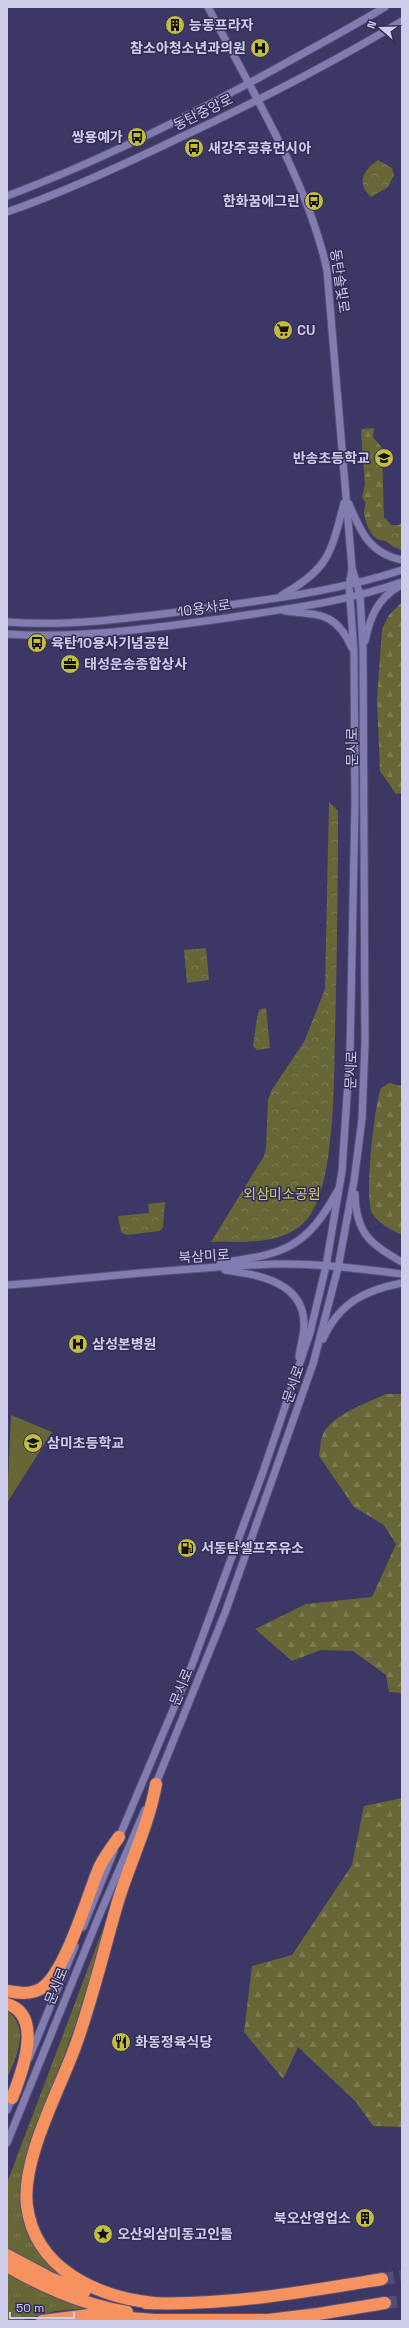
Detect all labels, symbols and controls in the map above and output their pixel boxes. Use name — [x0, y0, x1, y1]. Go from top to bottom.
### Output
north arrow — [361, 8, 401, 48]
building icon: 능동프라자 — [164, 14, 186, 36]
place label: 능동프라자 — [189, 16, 254, 34]
text: N — [364, 19, 379, 30]
hospital icon: 참소아청소년과의원 — [249, 37, 271, 59]
place label: 참소아청소년과의원 — [130, 39, 246, 57]
street label: 동탄중앙로 — [170, 90, 236, 134]
bus stop icon: 쌍용예가 — [126, 126, 148, 148]
place label: 쌍용예가 — [71, 128, 123, 146]
bus stop icon: 새강주공휴먼시아 — [183, 137, 205, 159]
place label: 새강주공휴먼시아 — [208, 139, 311, 157]
bus stop icon: 한화꿈에그린 — [303, 190, 325, 212]
place label: 한화꿈에그린 — [223, 192, 300, 210]
street label: 동탄솔빛로 — [327, 248, 353, 314]
supermarket icon: CU — [272, 319, 294, 341]
place label: CU — [297, 321, 315, 339]
school or university icon: 반송초등학교 — [373, 447, 395, 469]
place label: 반송초등학교 — [293, 449, 370, 467]
street label: 10용사로 — [176, 595, 232, 621]
bus stop icon: 육탄10용사기념공원 — [26, 632, 48, 654]
place label: 육탄10용사기념공원 — [51, 634, 169, 652]
office icon: 태성운송종합상사 — [59, 653, 81, 675]
place label: 태성운송종합상사 — [84, 655, 187, 673]
street label: 문시로 — [343, 728, 361, 766]
street label: 문시로 — [341, 1050, 361, 1090]
park label: 외삼미소공원 — [243, 1185, 321, 1203]
street label: 북삼미로 — [178, 1245, 230, 1267]
hospital icon: 삼성본병원 — [67, 1333, 89, 1355]
place label: 삼성본병원 — [92, 1335, 156, 1353]
street label: 문시로 — [278, 1363, 308, 1405]
school or university icon: 삼미초등학교 — [22, 1432, 44, 1454]
place label: 삼미초등학교 — [47, 1434, 124, 1452]
fuel station icon: 서동탄셀프주유소 — [176, 1537, 198, 1559]
place label: 서동탄셀프주유소 — [201, 1539, 304, 1557]
street label: 문시로 — [165, 1666, 197, 1708]
street label: 문시로 — [40, 1965, 72, 2007]
restaurant icon: 화동정육식당 — [110, 2031, 132, 2053]
place label: 화동정육식당 — [135, 2033, 212, 2051]
building icon: 북오산영업소 — [354, 2207, 376, 2229]
place label: 북오산영업소 — [274, 2209, 351, 2227]
place icon: 오산외삼미동고인돌 — [92, 2223, 114, 2245]
place label: 오산외삼미동고인돌 — [117, 2225, 233, 2243]
scale bar — [10, 2294, 74, 2320]
text: 50 m — [16, 2300, 44, 2316]

